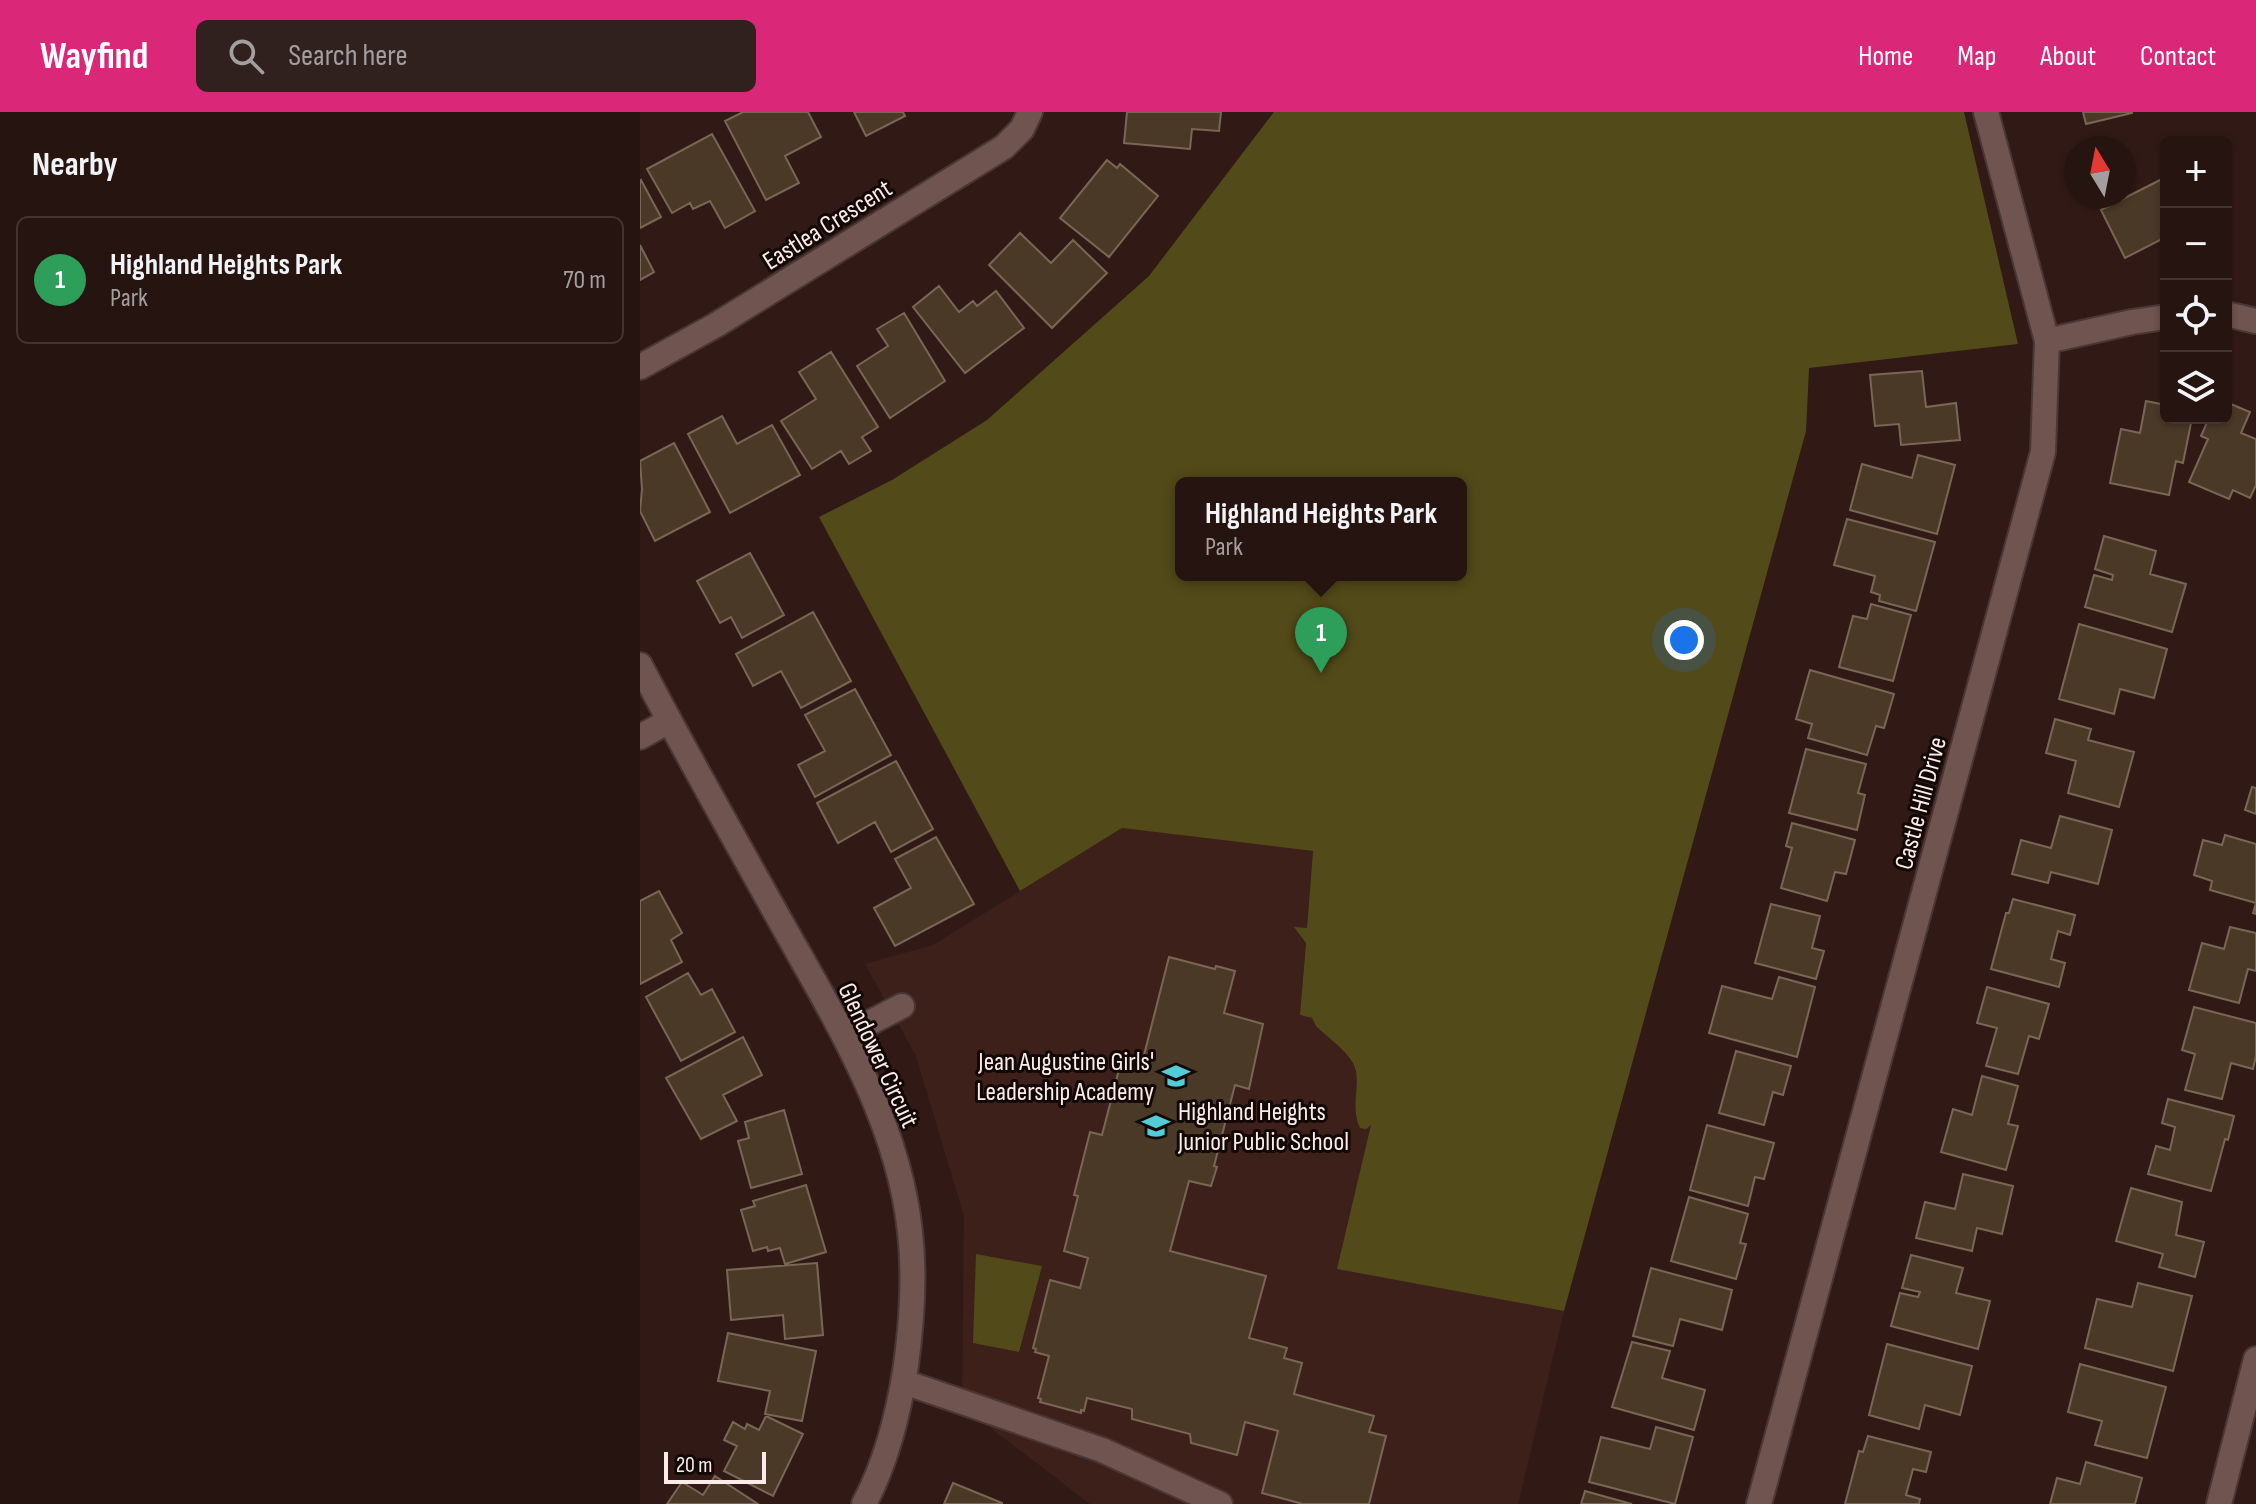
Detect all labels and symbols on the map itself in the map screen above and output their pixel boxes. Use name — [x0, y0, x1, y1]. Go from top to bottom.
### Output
north arrow — [2064, 136, 2136, 208]
street label: Eastlea Crescent — [758, 173, 898, 277]
pin: 1 — [1295, 607, 1347, 673]
your location — [1664, 620, 1704, 660]
street label: Castle Hill Drive — [1889, 734, 1954, 873]
street label: Glendower Circuit — [831, 978, 925, 1133]
place label: Jean Augustine Girls' Leadership Academy — [976, 1047, 1154, 1108]
school or university icon: Jean Augustine Girls' Leadership Academy — [1161, 1061, 1191, 1091]
place label: Highland Heights Junior Public School — [1177, 1097, 1349, 1158]
school or university icon: Highland Heights Junior Public School — [1141, 1111, 1171, 1141]
scale bar — [664, 1448, 766, 1484]

